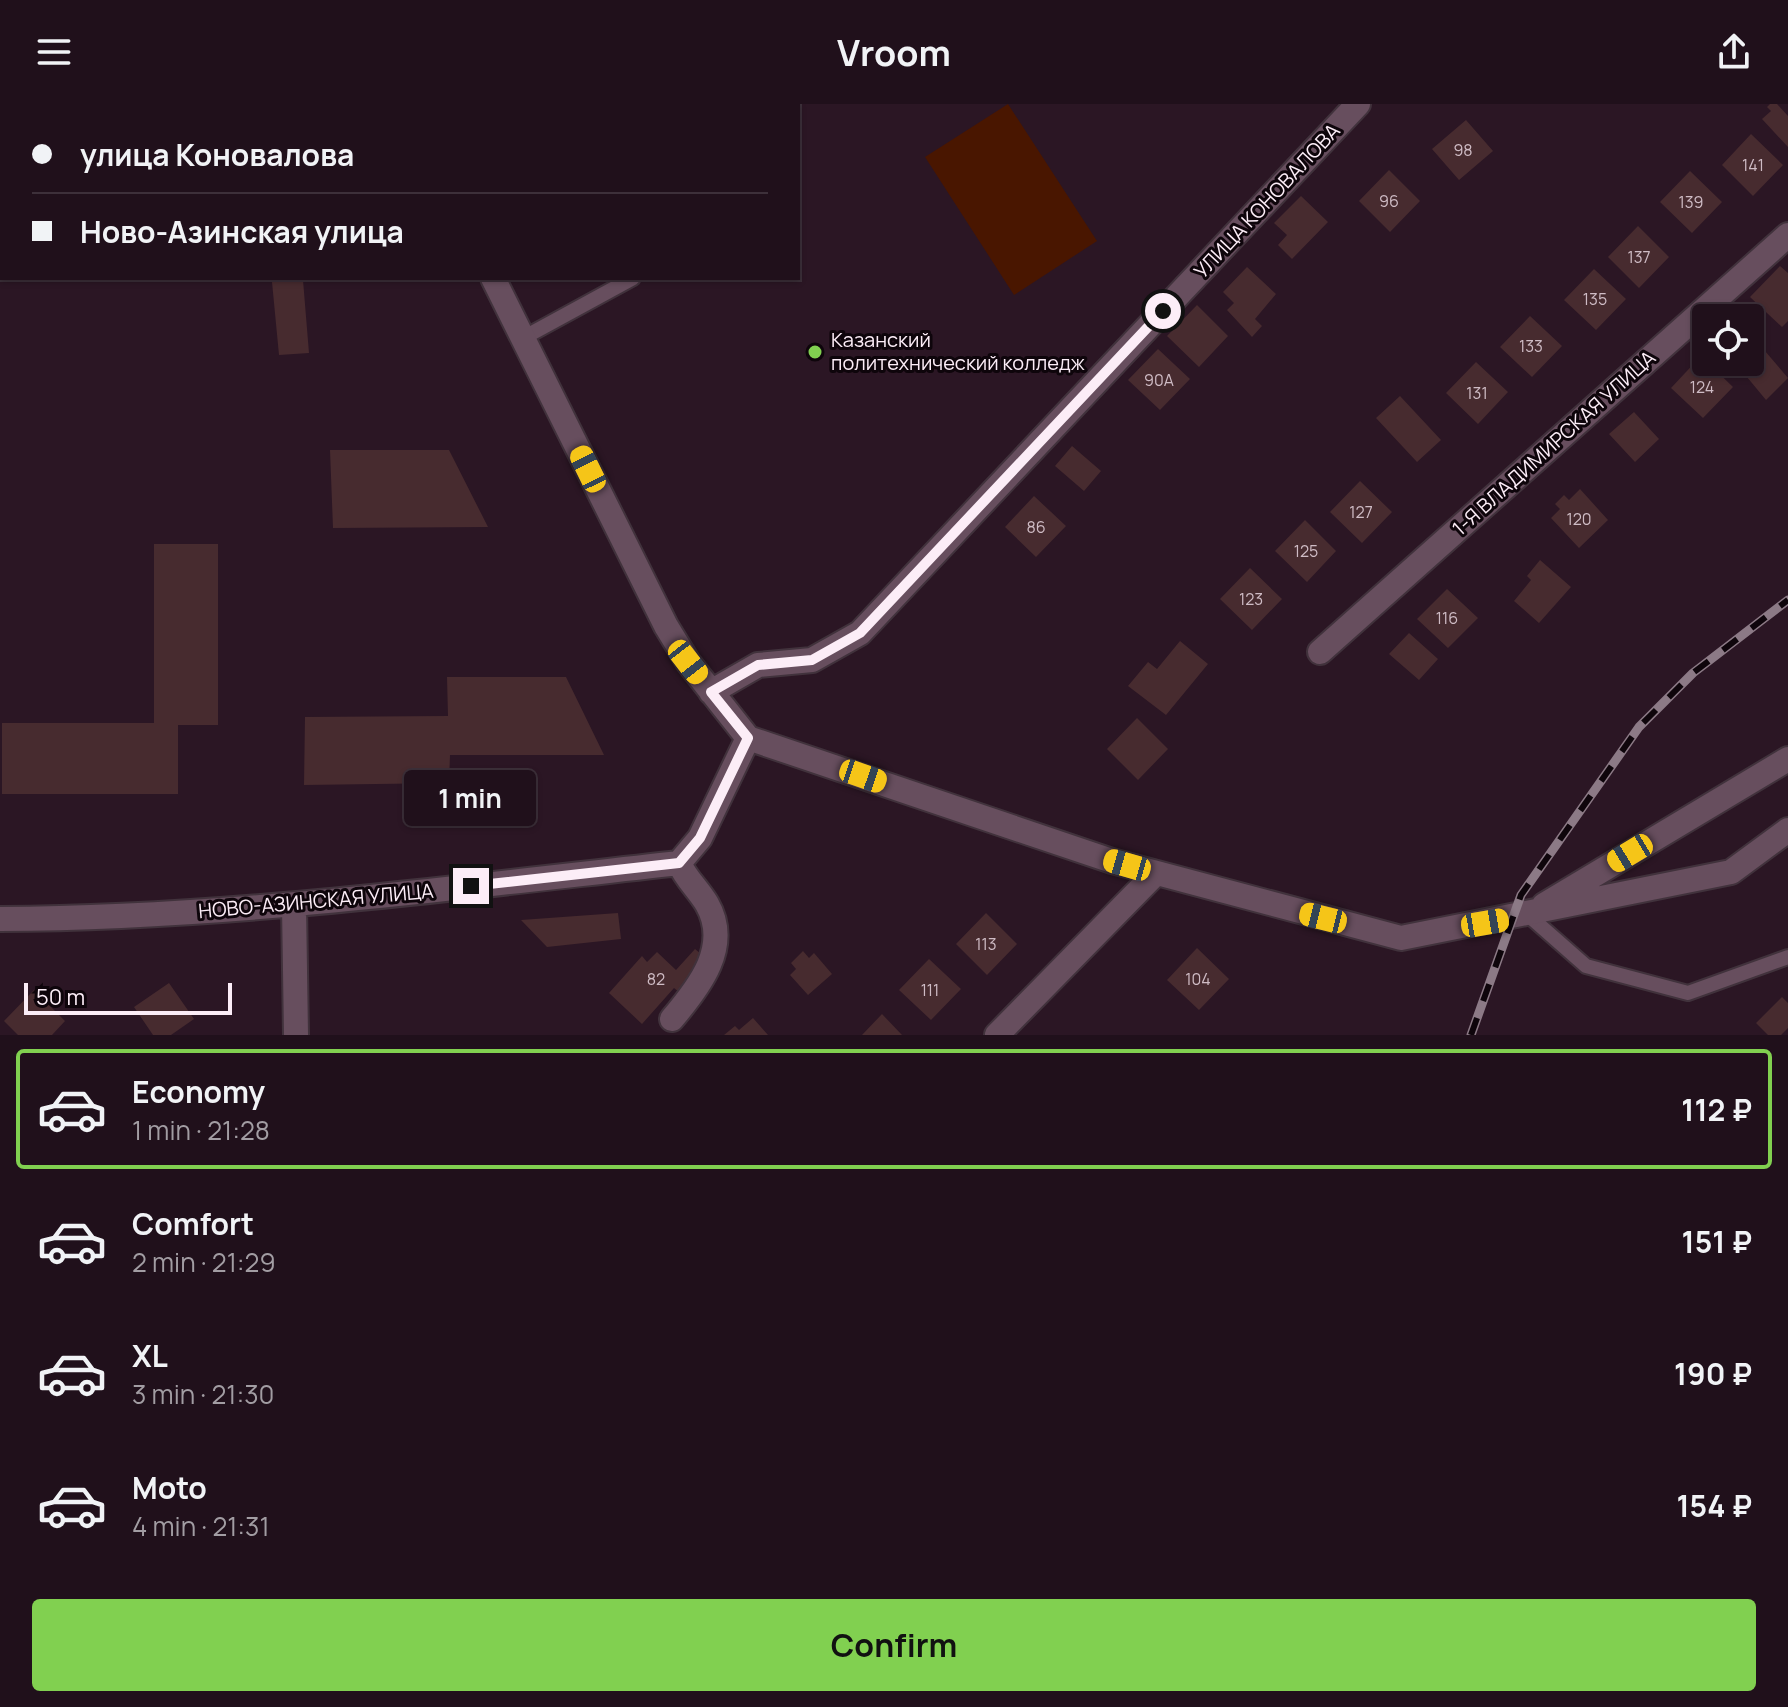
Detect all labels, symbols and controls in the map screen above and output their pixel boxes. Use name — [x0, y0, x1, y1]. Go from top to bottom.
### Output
text: Vroom — [837, 28, 951, 77]
icon: menu — [32, 30, 76, 74]
icon: share — [1712, 30, 1756, 74]
street label: УЛИЦА КОНОВАЛОВА — [1188, 117, 1346, 284]
text: улица Коновалова — [80, 134, 354, 175]
house number: 98 — [1453, 139, 1473, 161]
house number: 141 — [1742, 154, 1764, 176]
house number: 96 — [1379, 190, 1399, 212]
house number: 139 — [1678, 191, 1704, 213]
text: Ново-Азинская улица — [80, 211, 404, 252]
house number: 137 — [1627, 246, 1651, 268]
house number: 135 — [1583, 288, 1607, 310]
route start — [1145, 293, 1181, 329]
map controls — [1692, 304, 1764, 376]
button: locate — [1692, 304, 1764, 376]
place label: Казанский политехнический колледж — [831, 326, 1085, 376]
house number: 133 — [1519, 335, 1543, 357]
marker: Казанский политехнический колледж — [806, 343, 824, 361]
street label: 1-Я ВЛАДИМИРСКАЯ УЛИЦА — [1446, 344, 1661, 541]
house number: 90А — [1144, 369, 1174, 391]
house number: 124 — [1690, 376, 1714, 398]
house number: 131 — [1466, 382, 1488, 404]
car — [567, 442, 609, 496]
house number: 127 — [1349, 501, 1373, 523]
house number: 120 — [1566, 508, 1592, 530]
house number: 86 — [1026, 516, 1046, 538]
house number: 125 — [1294, 540, 1318, 562]
house number: 123 — [1239, 588, 1263, 610]
house number: 116 — [1436, 607, 1458, 629]
car — [664, 636, 712, 688]
car — [836, 757, 890, 795]
callout: 1 min — [405, 770, 537, 826]
text: 1 min — [438, 780, 502, 816]
car — [1603, 830, 1657, 876]
car — [1101, 847, 1153, 883]
route end — [453, 868, 489, 904]
street label: НОВО-АЗИНСКАЯ УЛИЦА — [197, 877, 435, 924]
car — [1297, 901, 1349, 935]
car — [1459, 907, 1511, 939]
house number: 113 — [975, 933, 997, 955]
house number: 82 — [647, 968, 665, 990]
house number: 104 — [1185, 968, 1211, 990]
scale bar — [24, 979, 232, 1015]
house number: 111 — [921, 979, 939, 1001]
text: 50 m — [36, 982, 85, 1012]
text: Economy — [132, 1071, 265, 1112]
icon: car — [36, 1073, 108, 1145]
text: 112 ₽ — [1681, 1089, 1752, 1130]
text: 1 min · 21:28 — [132, 1112, 270, 1148]
text: Comfort — [132, 1203, 254, 1244]
icon: car — [36, 1205, 108, 1277]
text: 151 ₽ — [1682, 1221, 1752, 1262]
text: 2 min · 21:29 — [132, 1244, 276, 1280]
text: XL — [132, 1335, 168, 1376]
icon: car — [36, 1337, 108, 1409]
text: 190 ₽ — [1674, 1353, 1752, 1394]
text: 3 min · 21:30 — [132, 1376, 274, 1412]
text: Moto — [132, 1467, 207, 1508]
icon: car — [36, 1469, 108, 1541]
text: 154 ₽ — [1676, 1485, 1752, 1526]
text: 4 min · 21:31 — [132, 1508, 270, 1544]
button: Confirm — [32, 1599, 1756, 1691]

